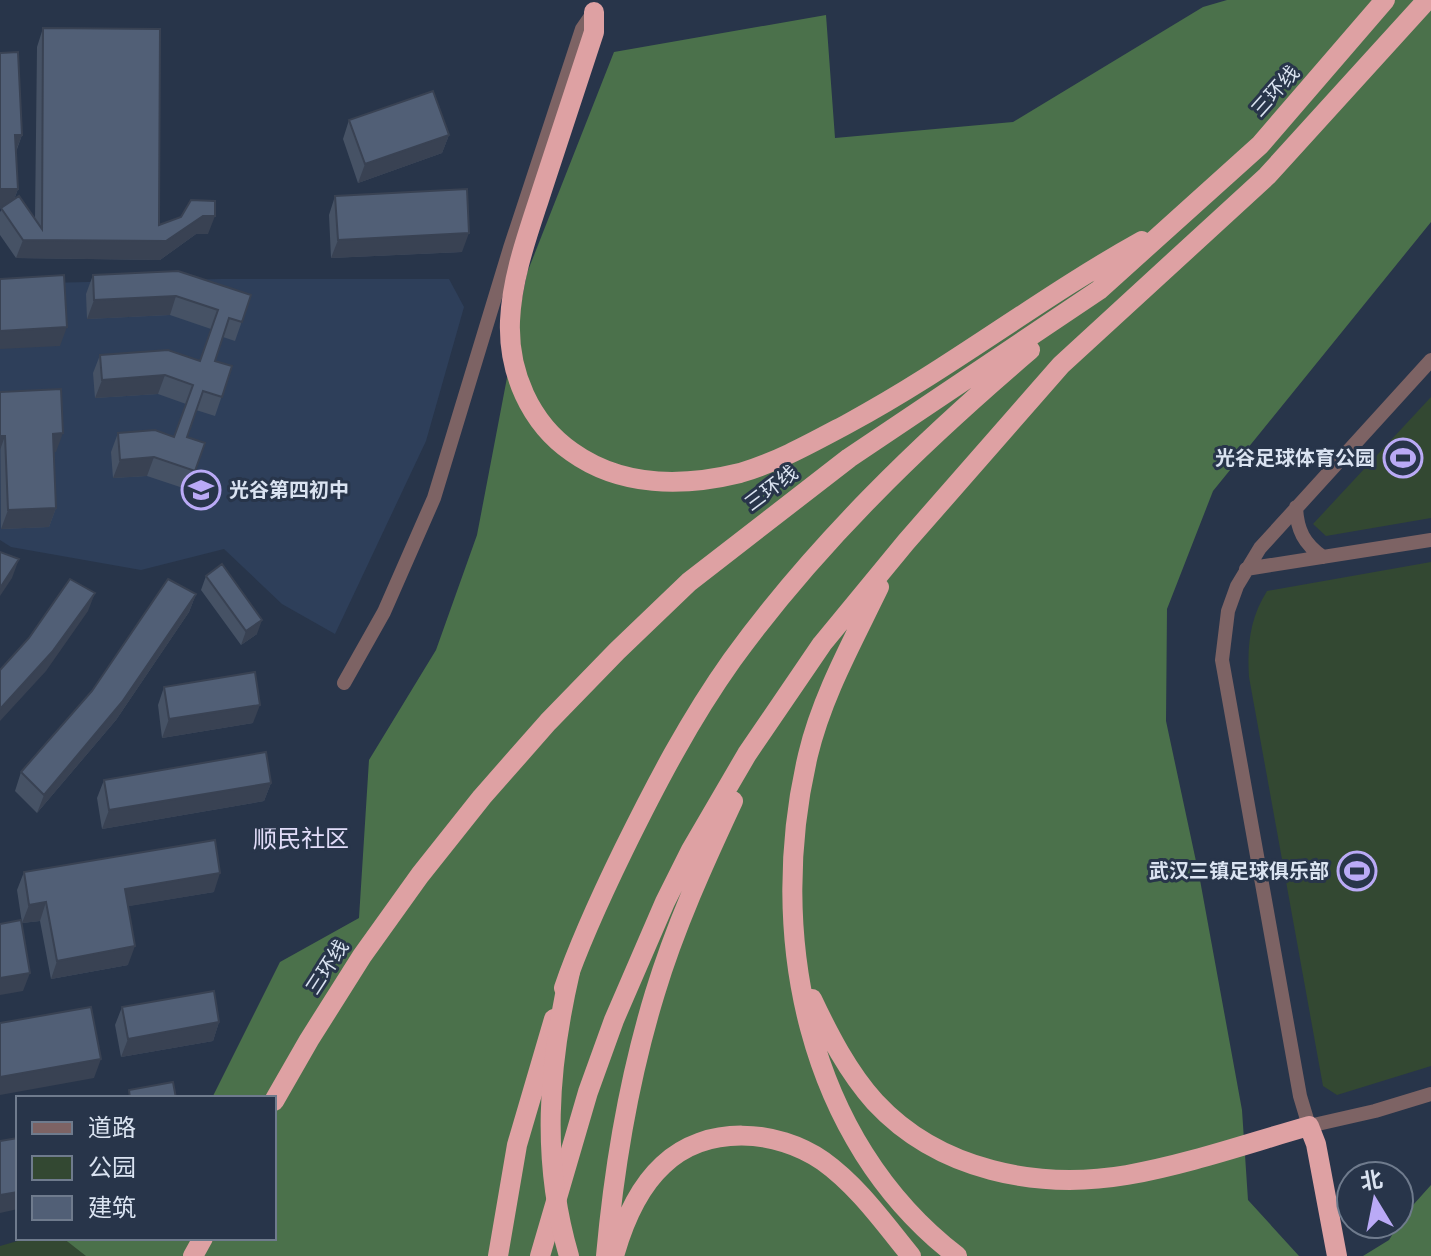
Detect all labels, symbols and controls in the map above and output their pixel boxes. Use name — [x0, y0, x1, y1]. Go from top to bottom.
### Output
street label: 三环线 — [1247, 61, 1306, 123]
sports icon: 光谷足球体育公园 — [1382, 437, 1424, 479]
place label: 光谷足球体育公园 — [1215, 447, 1375, 473]
street label: 三环线 — [740, 461, 804, 518]
school or university icon: 光谷第四初中 — [180, 469, 222, 511]
place label: 光谷第四初中 — [229, 479, 349, 505]
district label: 顺民社区 — [253, 826, 349, 856]
sports icon: 武汉三镇足球俱乐部 — [1336, 850, 1378, 892]
place label: 武汉三镇足球俱乐部 — [1149, 860, 1329, 886]
street label: 三环线 — [301, 936, 356, 1000]
legend — [16, 1096, 276, 1240]
text: 道路 — [88, 1115, 136, 1145]
text: 公园 — [88, 1155, 136, 1185]
north arrow — [1335, 1160, 1415, 1240]
text: 北 — [1359, 1168, 1385, 1198]
text: 建筑 — [88, 1195, 136, 1225]

